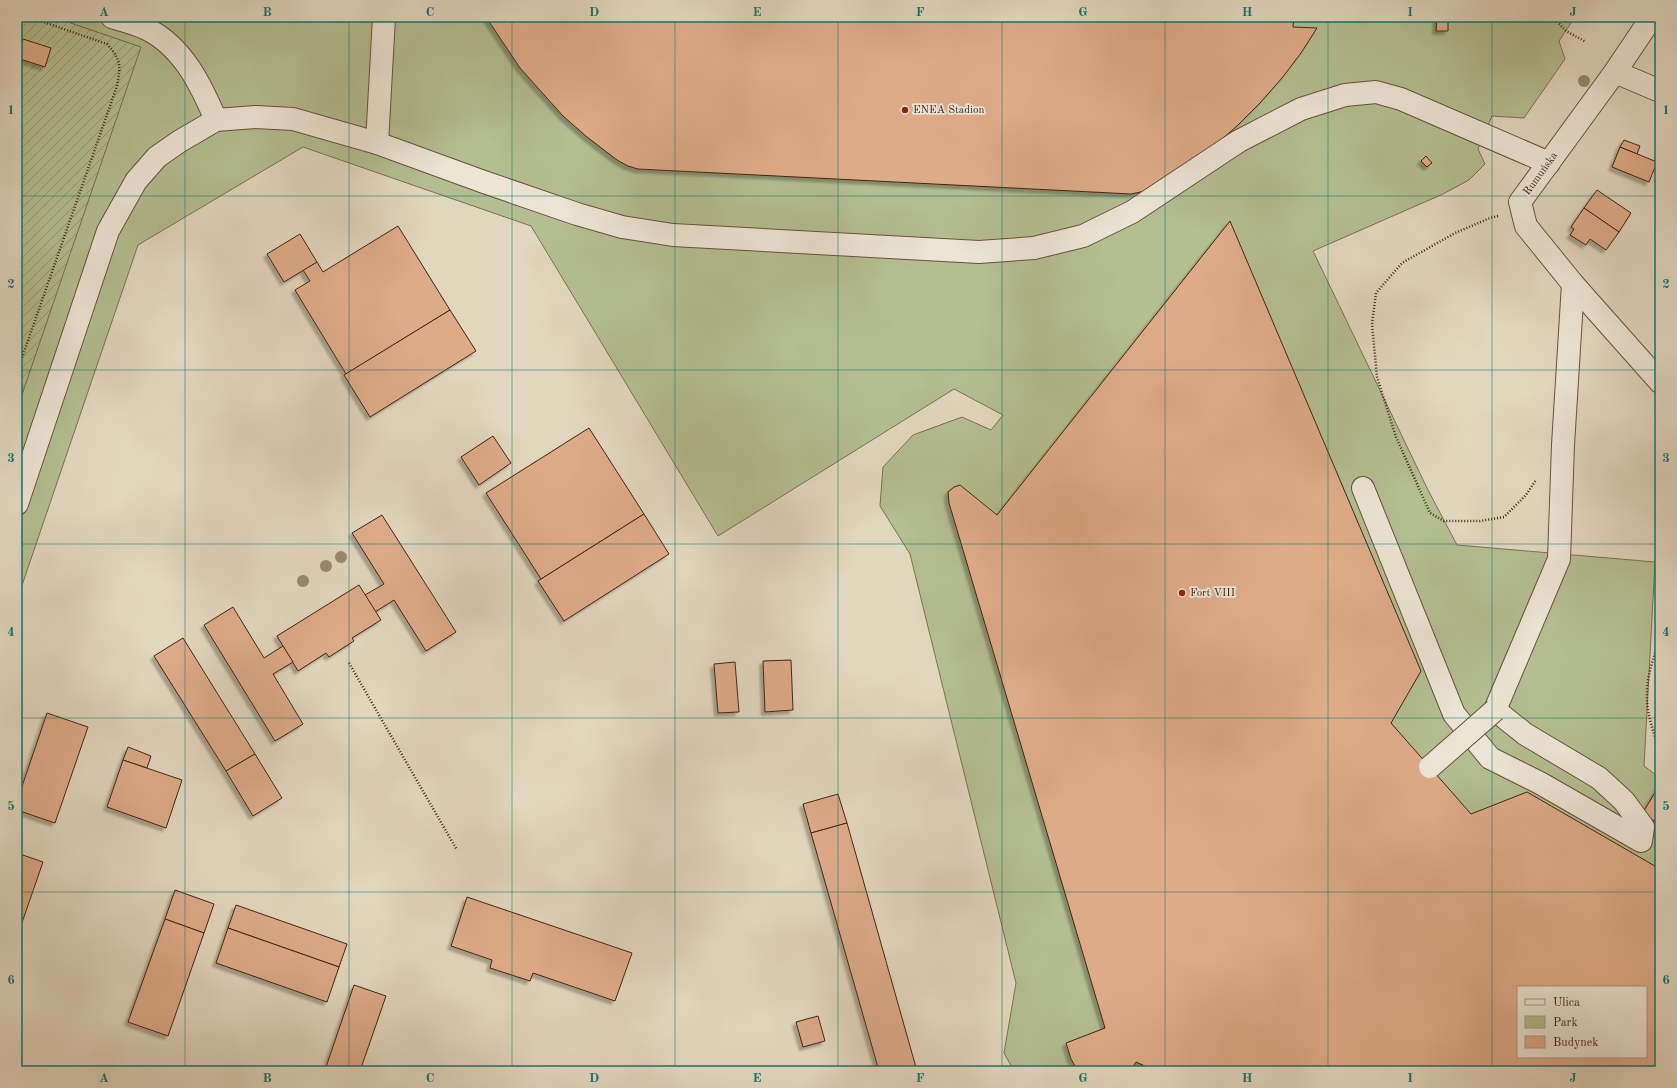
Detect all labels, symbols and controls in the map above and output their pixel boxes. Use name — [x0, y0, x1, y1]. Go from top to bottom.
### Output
text: A — [99, 6, 109, 19]
text: B — [262, 6, 272, 19]
text: C — [426, 6, 434, 19]
text: D — [589, 6, 599, 19]
text: E — [753, 6, 762, 19]
text: F — [916, 6, 925, 19]
text: G — [1078, 6, 1088, 19]
text: H — [1242, 6, 1253, 19]
text: I — [1407, 6, 1413, 19]
text: J — [1569, 6, 1577, 19]
text: 1 — [7, 104, 15, 117]
text: 1 — [1662, 104, 1670, 117]
marker: ENEA Stadion — [900, 105, 910, 115]
place label: ENEA Stadion — [913, 105, 984, 116]
street label: Rumuńska — [1522, 150, 1561, 198]
text: 2 — [7, 278, 15, 291]
text: 2 — [1662, 278, 1670, 291]
text: 3 — [7, 452, 15, 465]
text: 3 — [1662, 452, 1670, 465]
marker: Fort VIII — [1177, 588, 1187, 598]
place label: Fort VIII — [1190, 588, 1235, 599]
text: 4 — [7, 626, 15, 639]
text: 4 — [1662, 626, 1670, 639]
text: 5 — [7, 800, 15, 813]
text: 5 — [1662, 800, 1670, 813]
text: 6 — [7, 974, 15, 987]
text: 6 — [1662, 974, 1670, 987]
legend — [1517, 986, 1647, 1058]
text: Ulica — [1553, 997, 1580, 1009]
text: Park — [1553, 1017, 1578, 1029]
text: Budynek — [1553, 1037, 1599, 1049]
text: A — [99, 1072, 109, 1085]
text: B — [262, 1072, 272, 1085]
text: C — [426, 1072, 434, 1085]
text: D — [589, 1072, 599, 1085]
text: E — [753, 1072, 762, 1085]
text: F — [916, 1072, 925, 1085]
text: G — [1078, 1072, 1088, 1085]
text: H — [1242, 1072, 1253, 1085]
text: I — [1407, 1072, 1413, 1085]
text: J — [1569, 1072, 1577, 1085]

